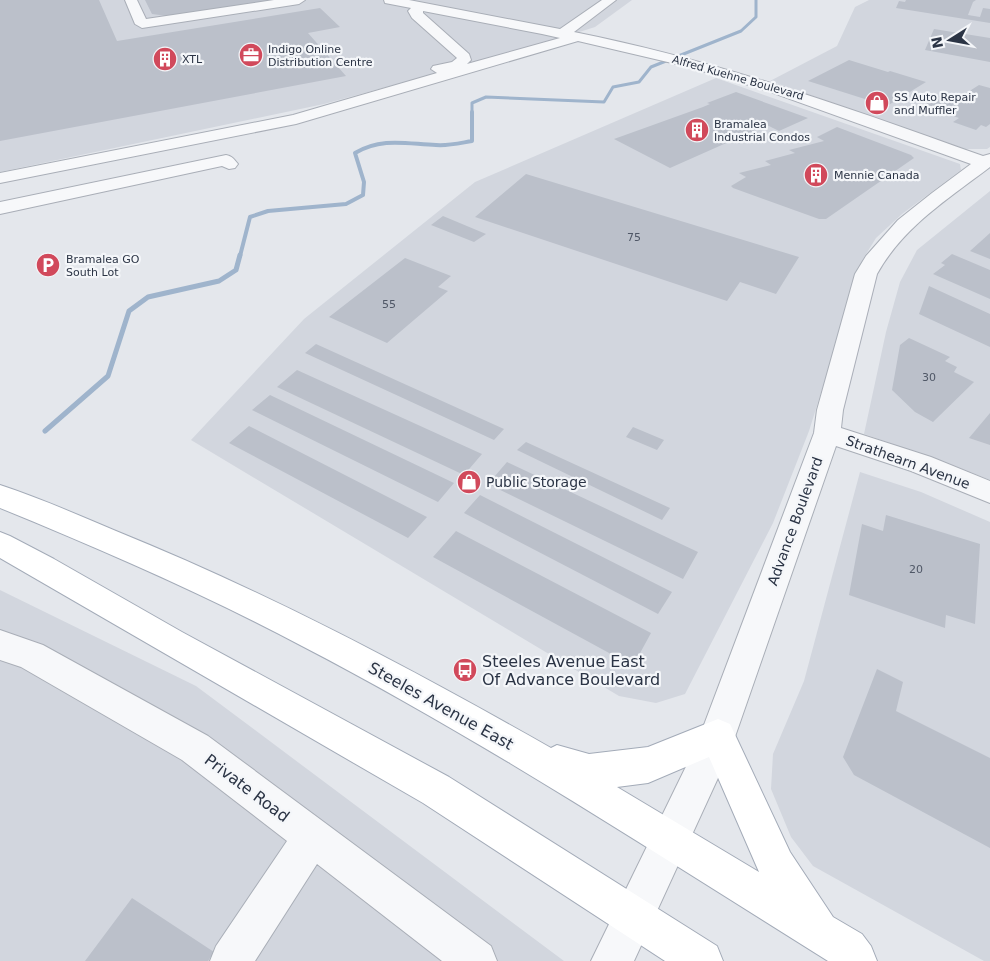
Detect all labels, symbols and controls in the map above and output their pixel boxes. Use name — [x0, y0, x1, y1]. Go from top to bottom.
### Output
north arrow — [925, 15, 975, 65]
text: N — [928, 35, 946, 50]
office icon: Indigo Online Distribution Centre — [238, 42, 264, 68]
place label: Indigo Online Distribution Centre — [268, 43, 373, 69]
building icon: XTL — [152, 46, 178, 72]
place label: XTL — [182, 53, 203, 66]
street label: Alfred Kuehne Boulevard — [671, 53, 805, 103]
shop icon: SS Auto Repair and Muffler — [864, 90, 890, 116]
place label: SS Auto Repair and Muffler — [894, 91, 976, 117]
building icon: Bramalea Industrial Condos — [684, 117, 710, 143]
place label: Bramalea Industrial Condos — [714, 118, 810, 144]
building icon: Mennie Canada — [803, 162, 829, 188]
place label: Mennie Canada — [834, 169, 919, 182]
house number: 75 — [627, 231, 641, 244]
parking icon: Bramalea GO South Lot — [35, 252, 61, 278]
place label: Bramalea GO South Lot — [66, 253, 140, 279]
house number: 55 — [382, 298, 396, 311]
house number: 30 — [922, 371, 936, 384]
street label: Strathearn Avenue — [844, 432, 972, 492]
street label: Advance Boulevard — [764, 455, 826, 587]
shop icon: Public Storage — [456, 469, 482, 495]
place label: Public Storage — [486, 474, 587, 490]
house number: 20 — [909, 563, 923, 576]
place label: Steeles Avenue East Of Advance Boulevard — [482, 652, 660, 689]
bus stop icon: Steeles Avenue East Of Advance Boulevard — [452, 657, 478, 683]
street label: Steeles Avenue East — [365, 658, 517, 754]
street label: Private Road — [201, 750, 293, 826]

